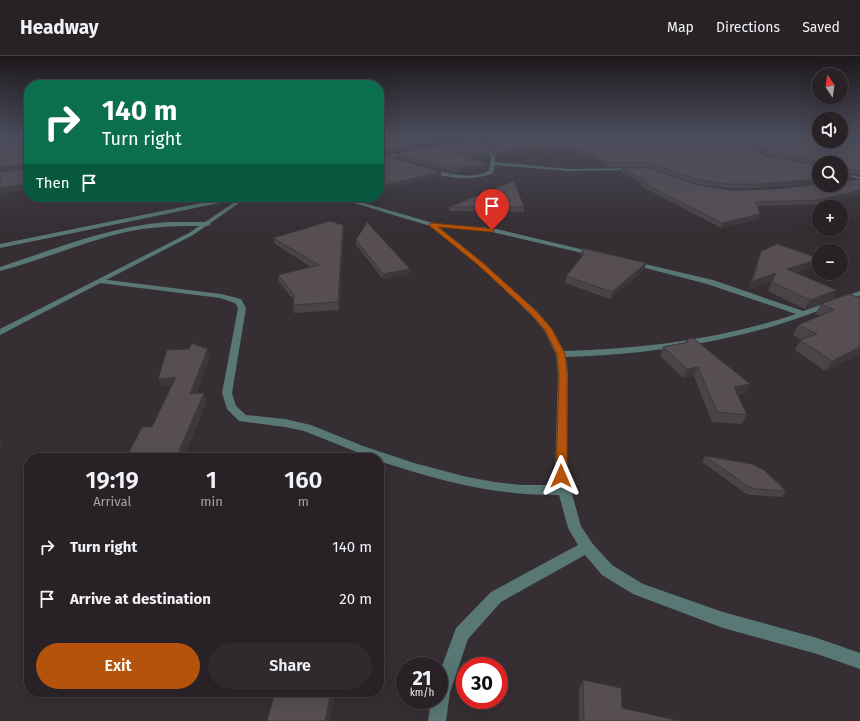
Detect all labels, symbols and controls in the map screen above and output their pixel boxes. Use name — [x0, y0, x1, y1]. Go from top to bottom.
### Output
text: Headway — [20, 16, 99, 39]
text: Map — [667, 19, 694, 36]
text: Directions — [716, 19, 780, 36]
text: Saved — [802, 19, 840, 36]
north arrow — [812, 68, 848, 104]
map controls — [812, 68, 848, 280]
text: 140 m — [102, 94, 178, 127]
icon: right — [36, 96, 88, 148]
button: sound — [812, 112, 848, 148]
text: Turn right — [102, 128, 182, 150]
button: search — [812, 156, 848, 192]
icon: arrive — [78, 172, 100, 194]
text: Then — [36, 174, 70, 192]
pin — [475, 189, 509, 230]
icon: arrive — [481, 195, 503, 217]
button: + — [812, 200, 848, 236]
button: − — [812, 244, 848, 280]
position arrow — [540, 455, 582, 497]
text: 19:19 — [86, 466, 139, 494]
text: 1 — [206, 466, 217, 494]
text: 160 — [284, 466, 322, 494]
text: Arrival — [93, 494, 131, 509]
text: min — [200, 494, 223, 509]
text: m — [298, 494, 309, 509]
icon: right — [36, 536, 58, 558]
text: Turn right — [70, 538, 137, 556]
text: 140 m — [332, 538, 372, 556]
icon: arrive — [36, 588, 58, 610]
text: Arrive at destination — [70, 590, 211, 608]
text: 20 m — [339, 590, 372, 608]
button: Exit — [36, 643, 200, 689]
button: Share — [208, 643, 372, 689]
speed limit sign: 30 — [456, 657, 508, 709]
text: 21 — [412, 666, 432, 690]
text: km/h — [410, 687, 434, 699]

